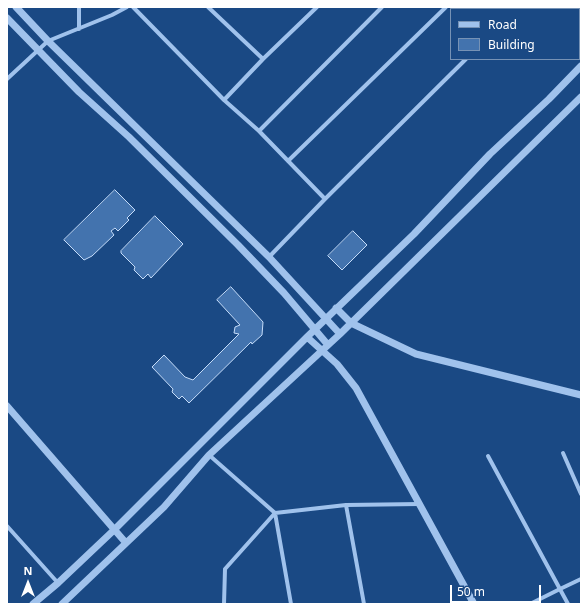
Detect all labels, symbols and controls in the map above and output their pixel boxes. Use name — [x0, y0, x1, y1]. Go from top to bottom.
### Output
legend — [450, 8, 580, 60]
text: Road — [488, 16, 517, 33]
text: Building — [488, 36, 535, 53]
north arrow — [8, 563, 48, 603]
text: N — [24, 563, 32, 578]
scale bar — [452, 577, 543, 603]
text: 50 m — [457, 583, 485, 600]

